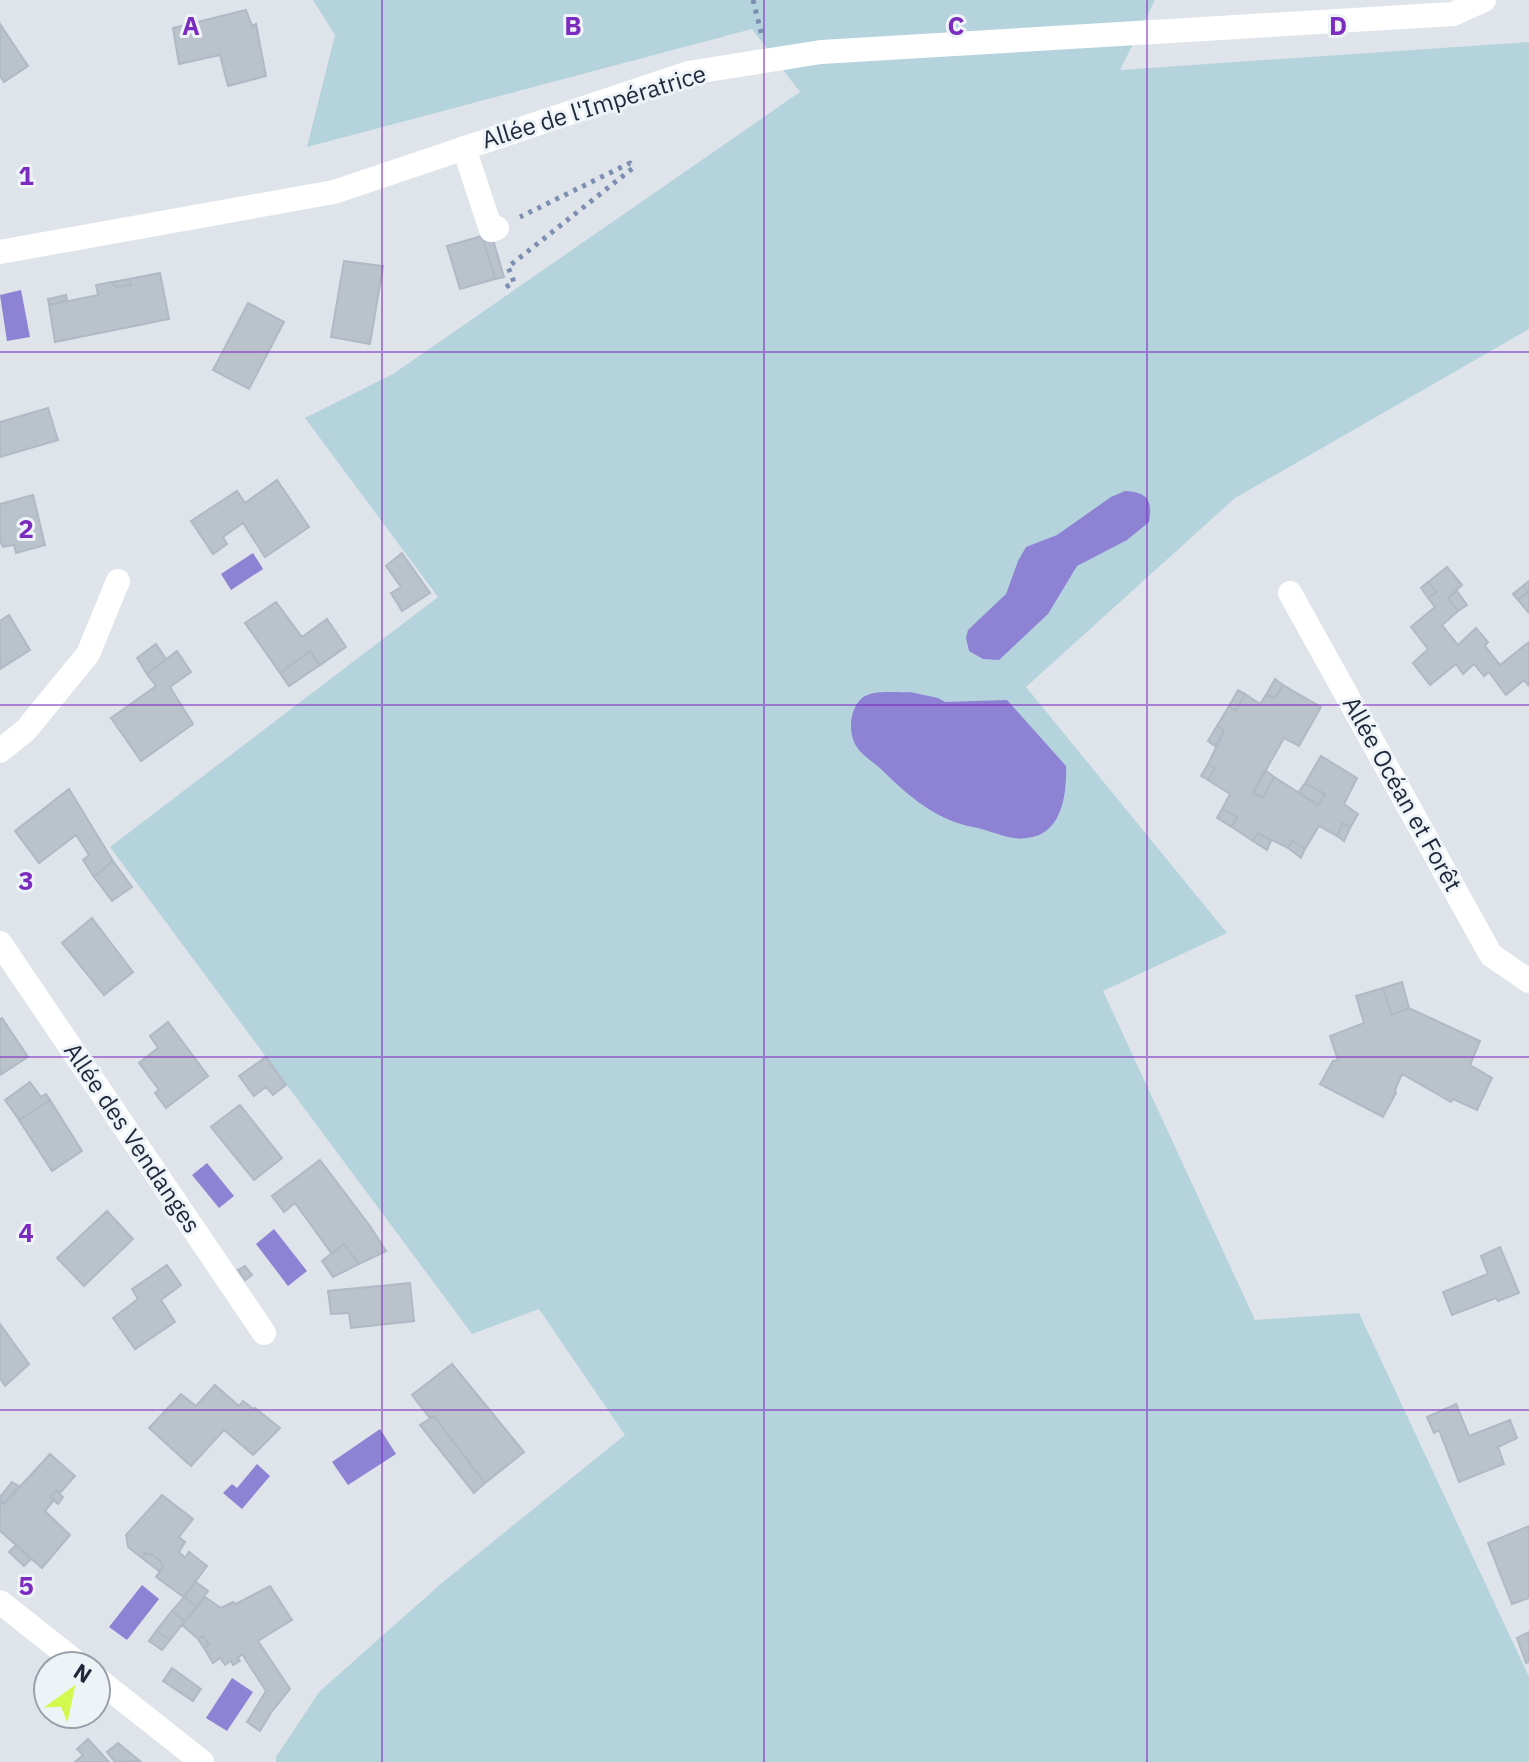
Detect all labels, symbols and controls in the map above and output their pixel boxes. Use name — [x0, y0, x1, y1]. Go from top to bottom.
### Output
text: A — [182, 8, 200, 42]
text: B — [564, 8, 582, 42]
text: C — [948, 8, 965, 42]
text: D — [1329, 8, 1347, 42]
street label: Allée de l'Impératrice — [478, 57, 710, 155]
text: 1 — [18, 158, 34, 192]
text: 2 — [18, 511, 34, 545]
street label: Allée Océan et Forêt — [1336, 690, 1470, 897]
text: 3 — [18, 863, 34, 897]
street label: Allée des Vendanges — [57, 1036, 209, 1239]
text: 4 — [18, 1215, 34, 1249]
text: 5 — [18, 1568, 34, 1602]
north arrow — [32, 1650, 112, 1730]
text: N — [69, 1656, 98, 1689]

